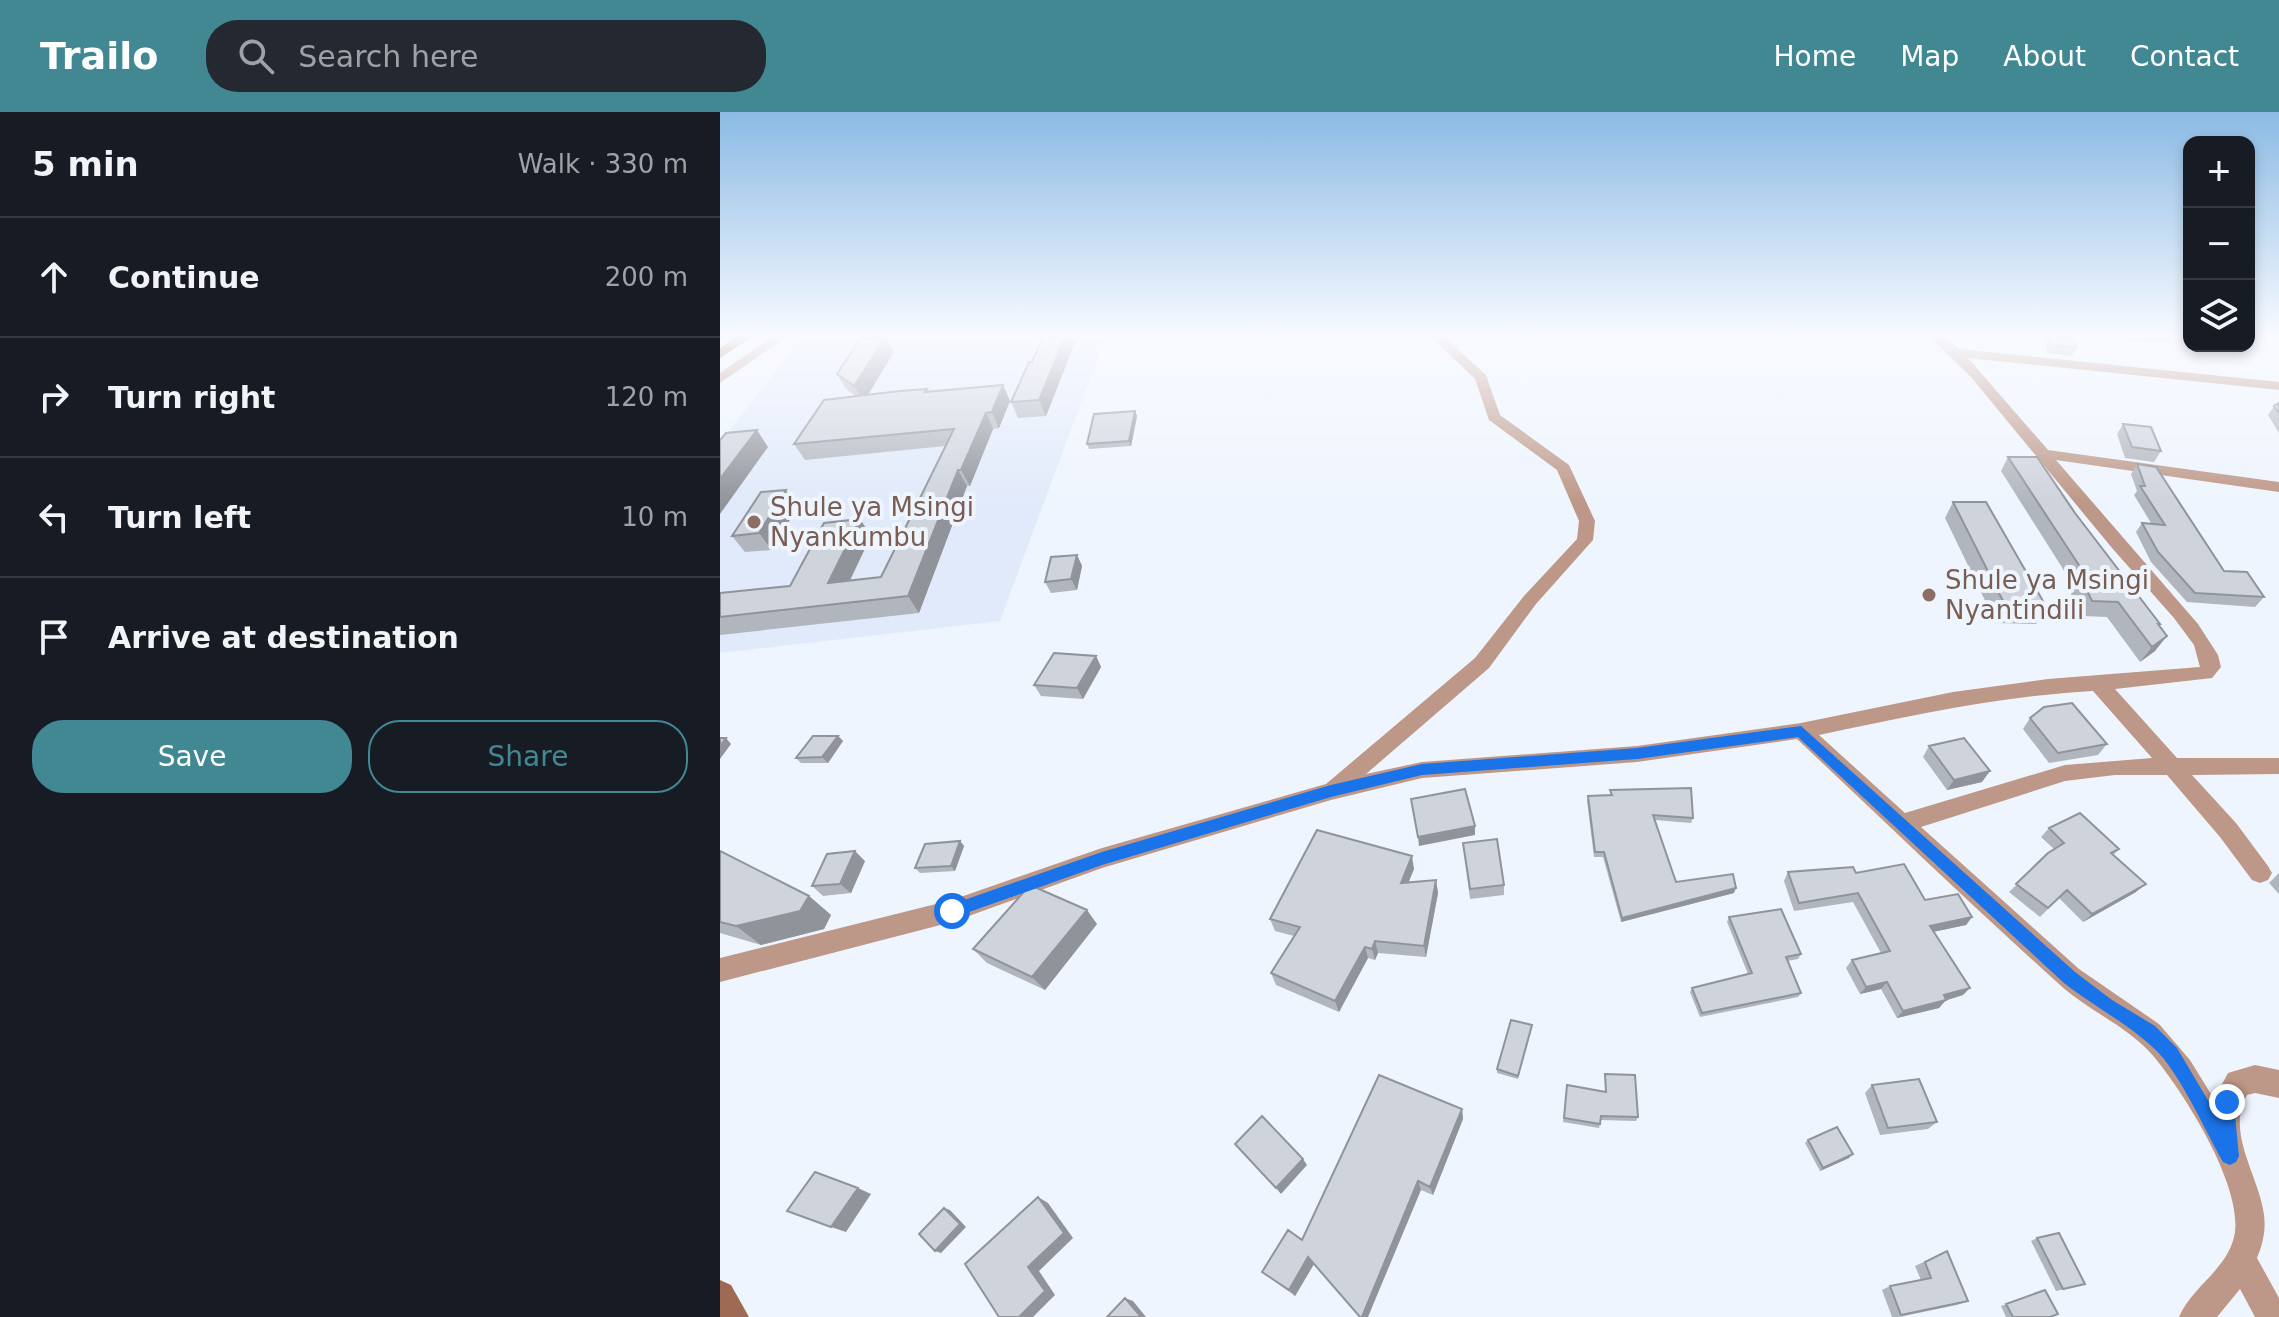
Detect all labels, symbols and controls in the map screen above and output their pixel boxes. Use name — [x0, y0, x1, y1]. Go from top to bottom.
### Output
search box — [206, 20, 766, 92]
text: Trailo — [40, 34, 158, 78]
icon: search — [234, 34, 278, 78]
text: Search here — [298, 39, 479, 74]
text: Home — [1773, 40, 1856, 73]
text: Map — [1900, 40, 1959, 73]
text: About — [2003, 40, 2086, 73]
text: Contact — [2130, 40, 2239, 73]
map controls — [2183, 136, 2255, 352]
button: + — [2183, 136, 2255, 208]
text: 5 min — [32, 144, 139, 184]
text: Walk · 330 m — [518, 149, 688, 179]
button: − — [2183, 208, 2255, 280]
icon: ahead — [32, 255, 76, 299]
text: Continue — [108, 260, 260, 295]
text: 200 m — [605, 262, 688, 292]
button: layers — [2183, 280, 2255, 352]
icon: right — [32, 375, 76, 419]
text: Turn right — [108, 380, 275, 415]
text: 120 m — [605, 382, 688, 412]
place label: Shule ya Msingi Nyankumbu — [770, 492, 974, 552]
icon: left — [32, 495, 76, 539]
text: Turn left — [108, 500, 251, 535]
text: 10 m — [621, 502, 688, 532]
marker: Shule ya Msingi Nyankumbu — [745, 513, 763, 531]
place label: Shule ya Msingi Nyantindili — [1945, 565, 2149, 625]
marker: Shule ya Msingi Nyantindili — [1920, 586, 1938, 604]
icon: arrive — [32, 615, 76, 659]
text: Arrive at destination — [108, 620, 459, 655]
button: Save — [32, 720, 352, 793]
button: Share — [368, 720, 688, 793]
route start — [934, 893, 970, 929]
route end — [2209, 1084, 2245, 1120]

